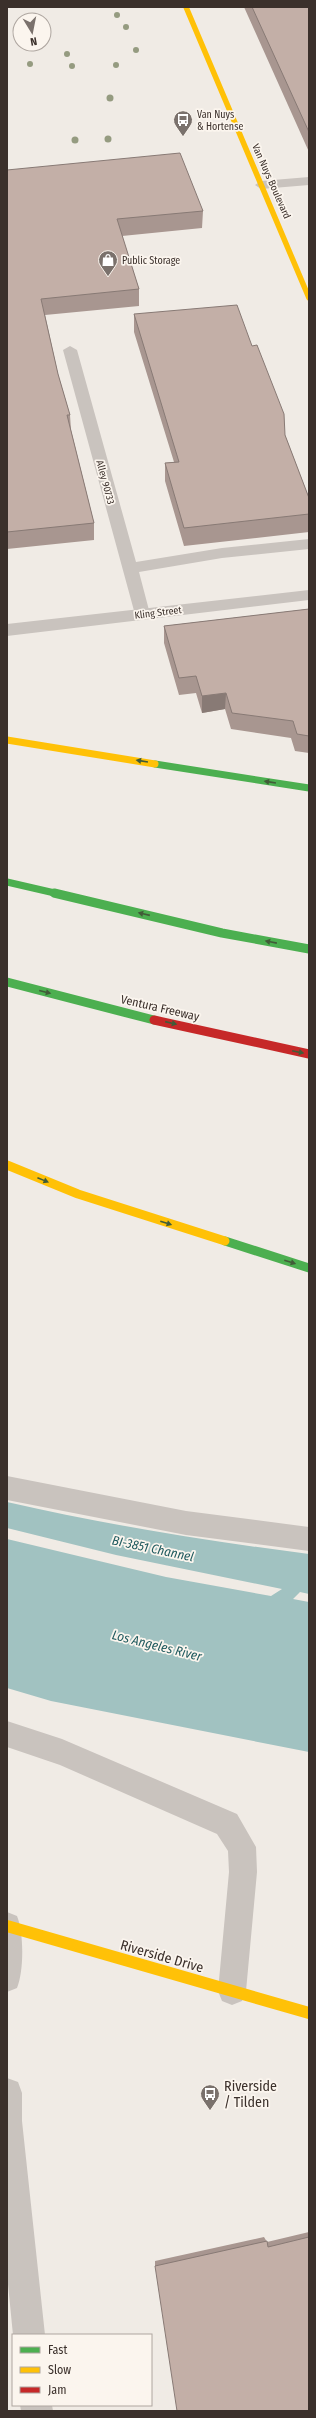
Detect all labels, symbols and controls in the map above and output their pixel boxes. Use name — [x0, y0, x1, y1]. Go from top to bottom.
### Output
north arrow — [12, 12, 52, 52]
text: N — [29, 34, 38, 48]
bus stop icon: Van Nuys & Hortense — [172, 109, 194, 137]
place label: Van Nuys & Hortense — [197, 109, 243, 133]
street label: Van Nuys Boulevard — [249, 142, 293, 221]
shop icon: Public Storage — [97, 249, 119, 277]
place label: Public Storage — [122, 255, 180, 267]
street label: Alley 90733 — [93, 459, 117, 506]
street label: Kling Street — [134, 604, 183, 622]
one-way arrow — [136, 758, 148, 764]
one-way arrow — [264, 779, 277, 785]
one-way arrow — [138, 911, 150, 917]
one-way arrow — [265, 939, 277, 945]
one-way arrow — [39, 989, 51, 995]
street label: Ventura Freeway — [119, 992, 201, 1024]
one-way arrow — [165, 1021, 177, 1027]
one-way arrow — [292, 1049, 304, 1055]
one-way arrow — [38, 1177, 49, 1183]
one-way arrow — [160, 1220, 172, 1226]
one-way arrow — [284, 1259, 296, 1265]
water label: BI-3851 Channel — [111, 1532, 196, 1565]
water label: Los Angeles River — [110, 1627, 204, 1664]
street label: Riverside Drive — [118, 1936, 206, 1976]
place label: Riverside / Tilden — [224, 2078, 277, 2111]
bus stop icon: Riverside / Tilden — [199, 2083, 221, 2111]
legend — [12, 2334, 152, 2406]
text: Fast — [48, 2343, 67, 2357]
text: Slow — [48, 2363, 71, 2377]
text: Jam — [48, 2383, 66, 2397]

